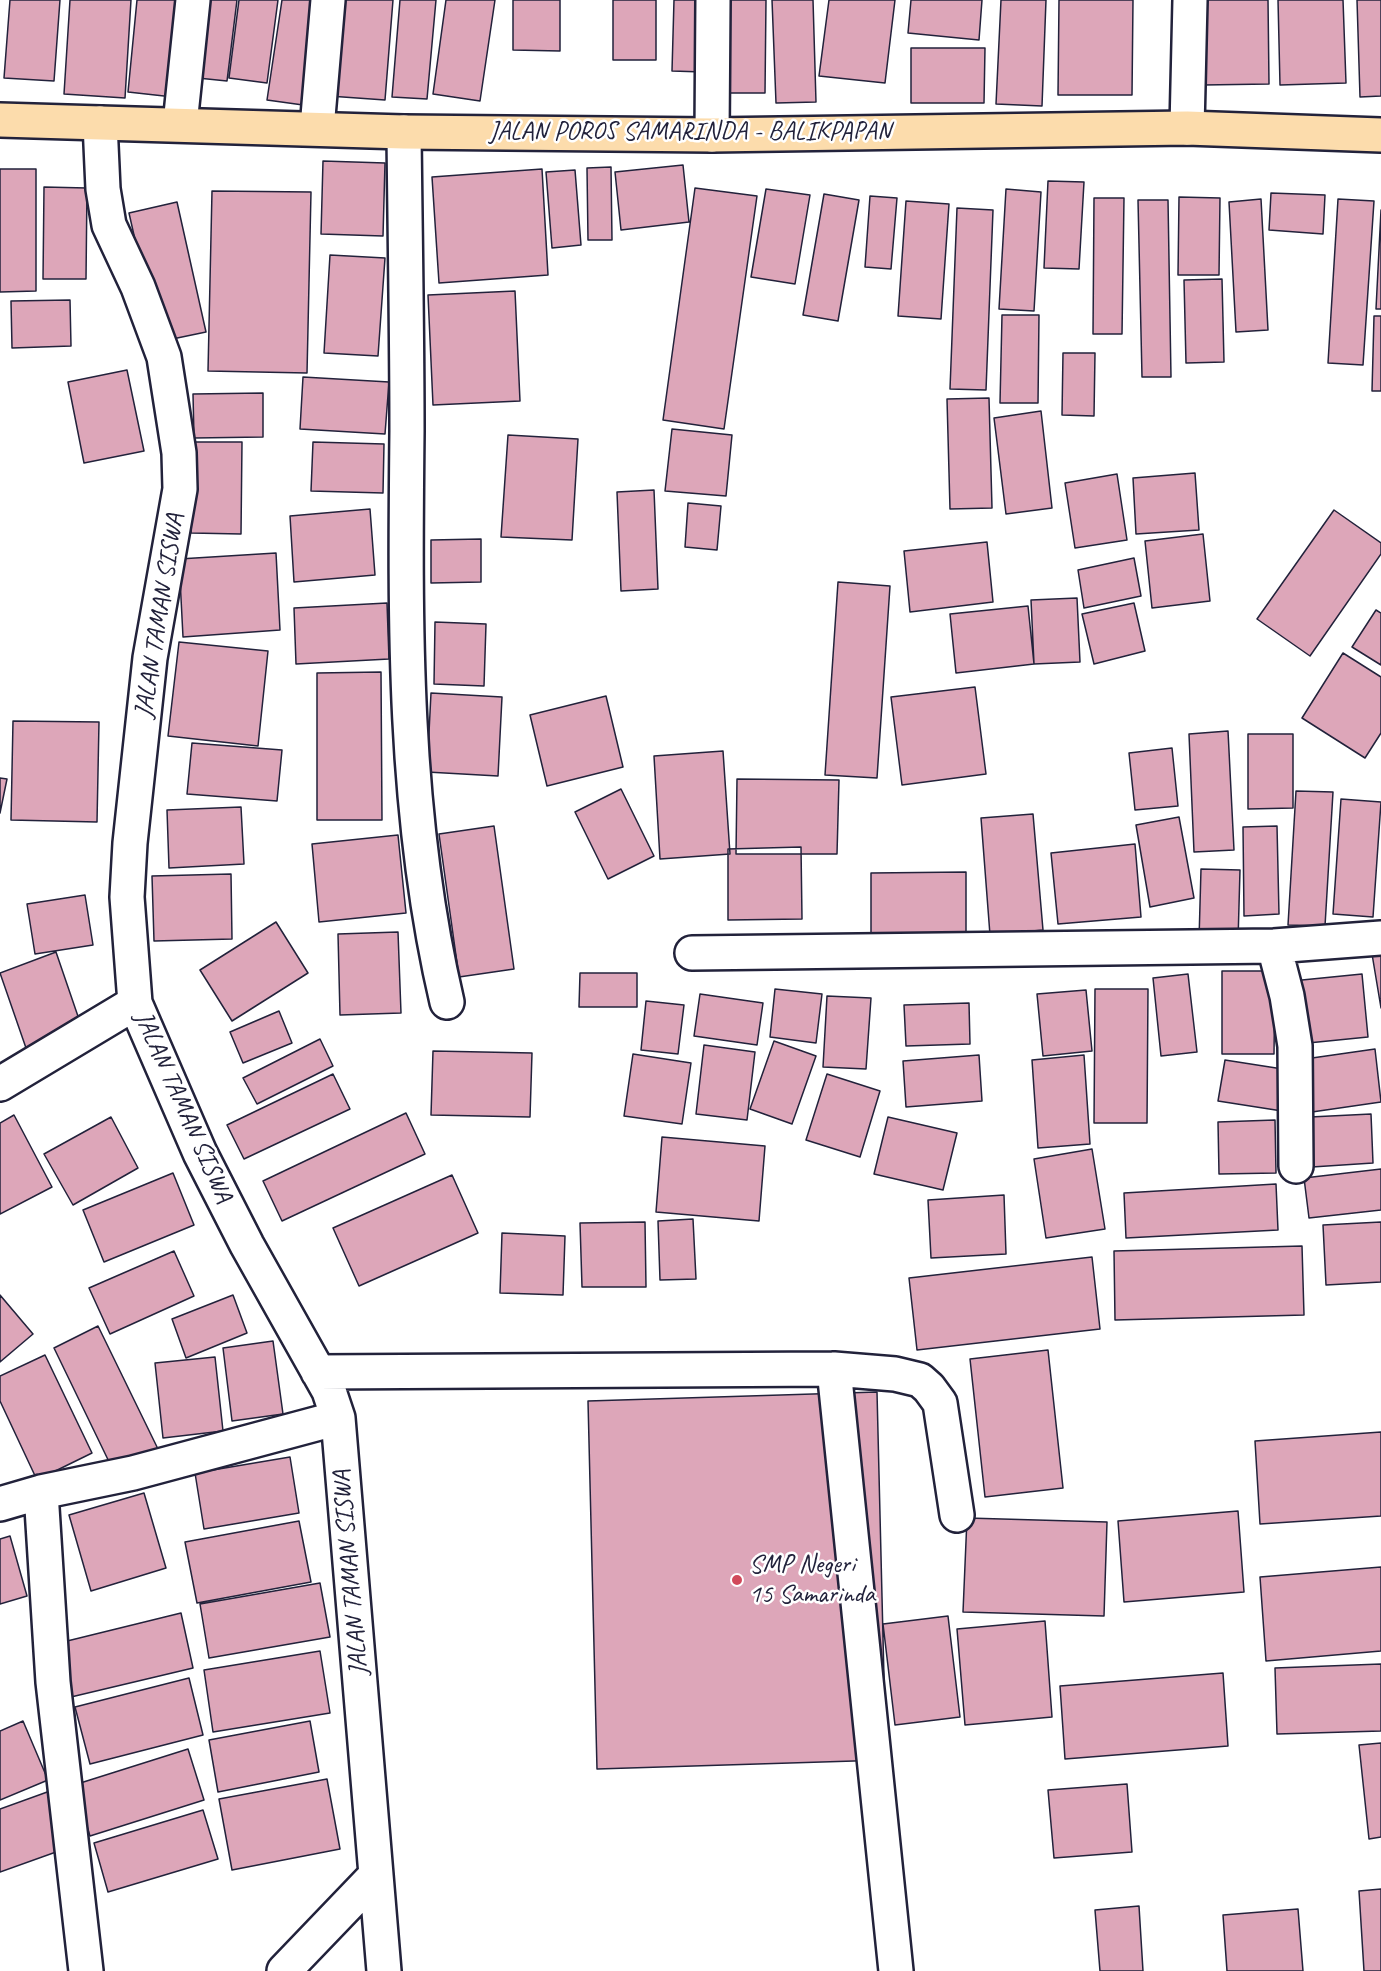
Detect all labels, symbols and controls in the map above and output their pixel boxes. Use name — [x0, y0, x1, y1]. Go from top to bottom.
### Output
street label: JALAN POROS SAMARINDA - BALIKPAPAN — [489, 116, 891, 148]
street label: JALAN TAMAN SISWA — [128, 512, 192, 720]
street label: JALAN TAMAN SISWA — [127, 1007, 239, 1207]
street label: JALAN TAMAN SISWA — [326, 1469, 376, 1677]
place label: SMP Negeri 15 Samarinda — [749, 1549, 875, 1610]
marker: SMP Negeri 15 Samarinda — [730, 1573, 744, 1587]

